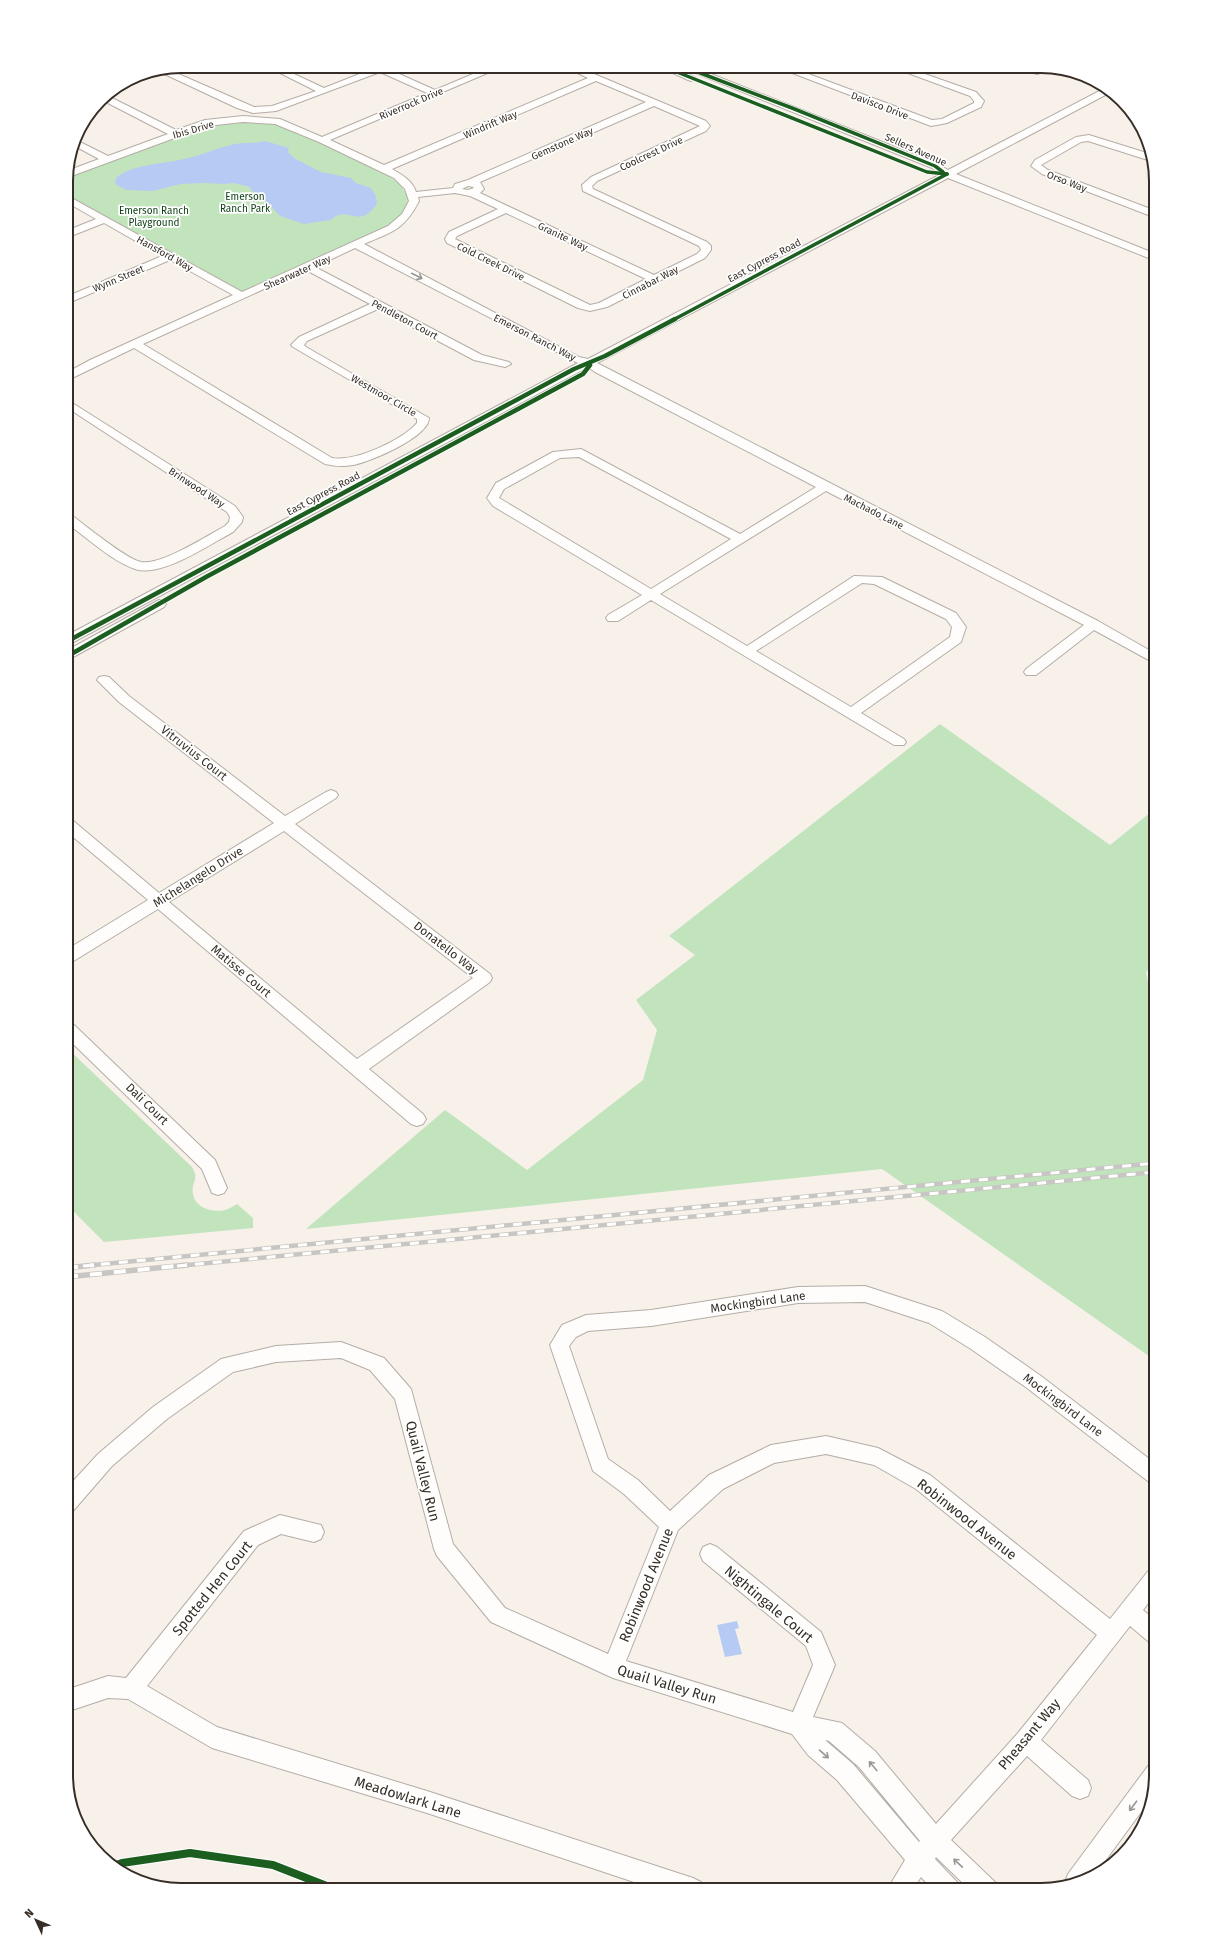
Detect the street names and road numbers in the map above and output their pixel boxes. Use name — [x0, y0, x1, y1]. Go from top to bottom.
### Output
street label: Riverrock Drive — [378, 85, 445, 123]
street label: Davisco Drive — [849, 89, 910, 122]
street label: Windrift Way — [462, 108, 519, 142]
street label: Ibis Drive — [171, 118, 215, 142]
street label: Gemstone Way — [530, 125, 595, 163]
street label: Sellers Avenue — [883, 131, 948, 169]
street label: Coolcrest Drive — [618, 134, 685, 174]
street label: Orso Way — [1045, 169, 1088, 195]
street label: Granite Way — [536, 220, 590, 254]
street label: Hansford Way — [134, 234, 195, 274]
street label: East Cypress Road — [726, 236, 803, 285]
street label: Cold Creek Drive — [455, 240, 526, 283]
street label: Shearwater Way — [262, 253, 333, 293]
street label: Wynn Street — [91, 263, 146, 295]
street label: Cinnabar Way — [620, 264, 681, 302]
street label: Pendleton Court — [369, 297, 440, 343]
street label: Emerson Ranch Way — [491, 312, 578, 364]
street label: Westmoor Circle — [349, 372, 418, 419]
street label: Brinwood Way — [166, 465, 227, 510]
street label: East Cypress Road — [285, 469, 362, 518]
street label: Machado Lane — [842, 492, 905, 532]
street label: Vitruvius Court — [158, 723, 231, 784]
street label: Michelangelo Drive — [150, 844, 246, 910]
street label: Donatello Way — [411, 918, 481, 978]
street label: Matisse Court — [208, 942, 274, 1001]
street label: Dali Court — [123, 1080, 172, 1128]
street label: Mockingbird Lane — [710, 1288, 806, 1316]
street label: Mockingbird Lane — [1020, 1371, 1106, 1439]
street label: Quail Valley Run — [402, 1419, 443, 1523]
street label: Robinwood Avenue — [913, 1475, 1020, 1564]
street label: Robinwood Avenue — [616, 1526, 677, 1645]
street label: Spotted Hen Court — [169, 1537, 256, 1639]
street label: Nightingale Court — [721, 1562, 817, 1647]
street label: Quail Valley Run — [615, 1661, 719, 1708]
street label: Pheasant Way — [995, 1695, 1064, 1773]
street label: Meadowlark Lane — [352, 1773, 463, 1822]

